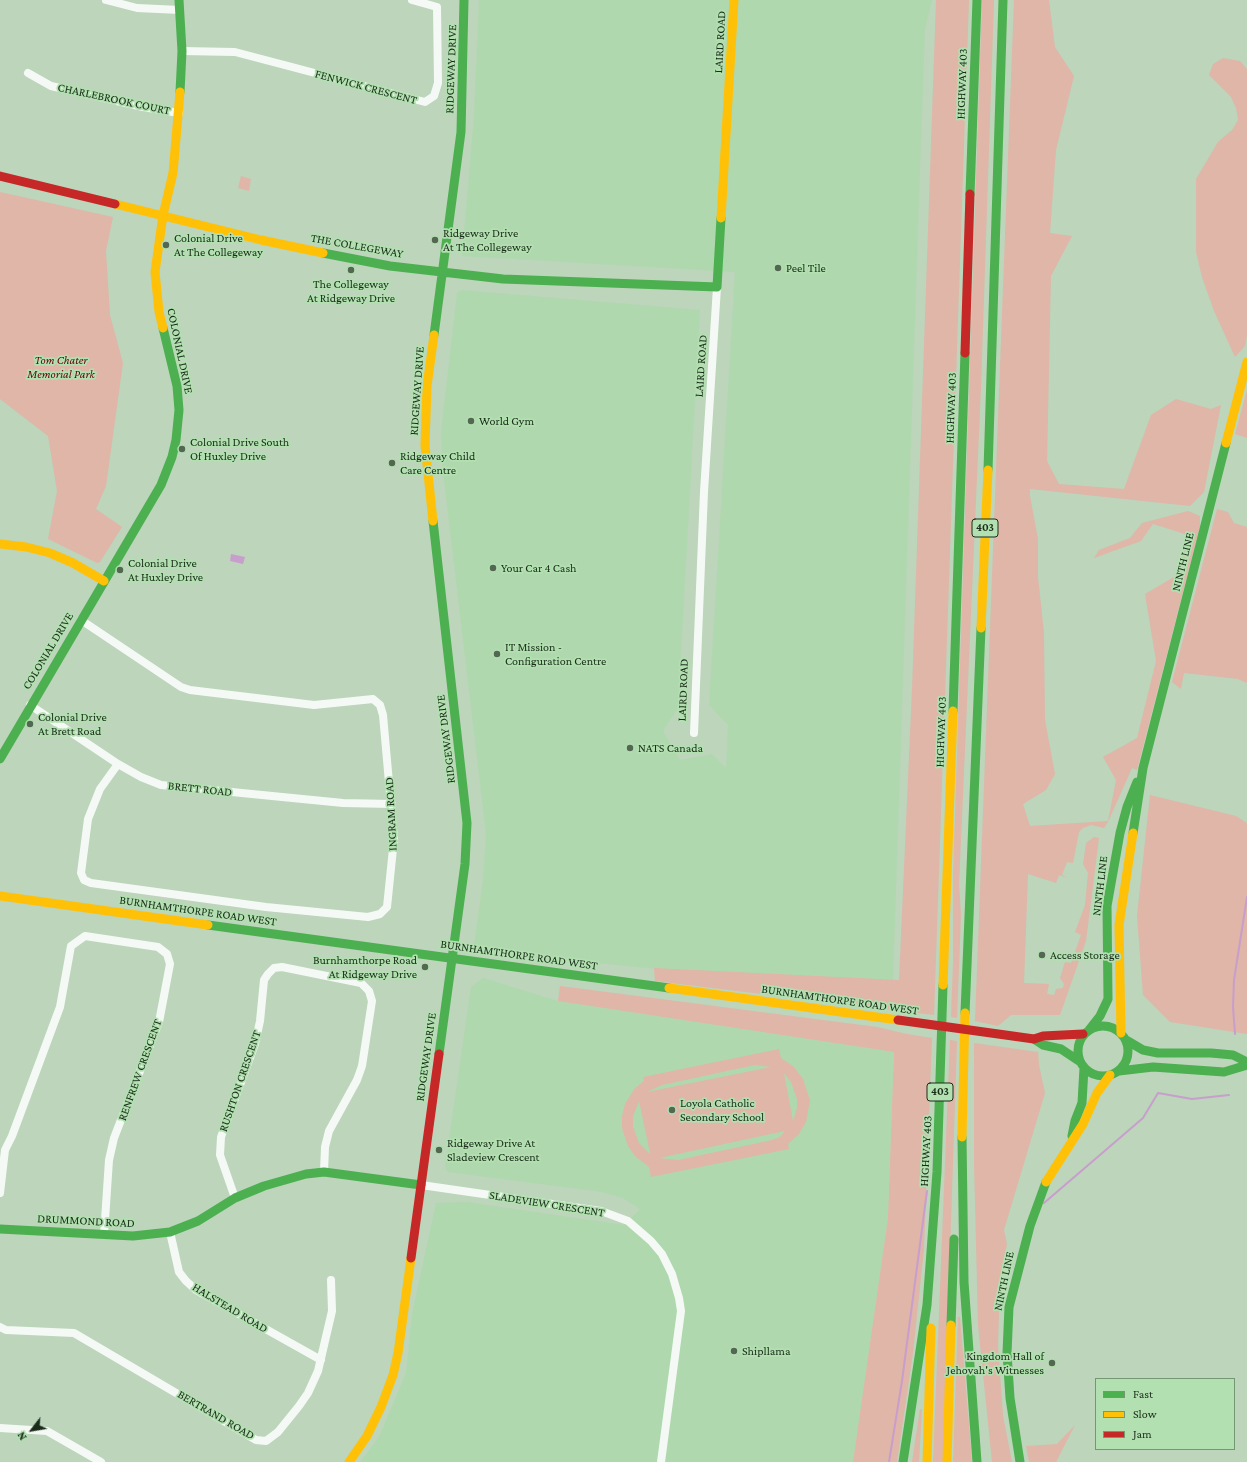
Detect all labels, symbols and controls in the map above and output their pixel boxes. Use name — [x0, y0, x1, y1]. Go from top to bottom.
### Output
street label: LAIRD ROAD — [711, 10, 729, 74]
street label: RIDGEWAY DRIVE — [442, 24, 460, 114]
street label: HIGHWAY 403 — [954, 48, 970, 120]
street label: FENWICK CRESCENT — [313, 66, 419, 108]
street label: CHARLEBROOK COURT — [56, 80, 172, 118]
place label: Ridgeway Drive At The Collegeway — [443, 226, 532, 254]
place label: Colonial Drive At The Collegeway — [174, 231, 263, 259]
street label: THE COLLEGEWAY — [310, 231, 404, 261]
marker: Ridgeway Drive At The Collegeway — [430, 235, 440, 245]
marker: Colonial Drive At The Collegeway — [161, 240, 171, 250]
place label: Peel Tile — [786, 261, 826, 275]
marker: Peel Tile — [773, 263, 783, 273]
marker: The Collegeway At Ridgeway Drive — [346, 265, 356, 275]
place label: The Collegeway At Ridgeway Drive — [307, 277, 395, 305]
street label: COLONIAL DRIVE — [164, 307, 196, 395]
street label: LAIRD ROAD — [692, 334, 710, 398]
street label: RIDGEWAY DRIVE — [407, 346, 427, 436]
park label: Tom Chater Memorial Park — [27, 353, 95, 381]
street label: HIGHWAY 403 — [943, 372, 959, 444]
place label: World Gym — [479, 414, 534, 428]
marker: World Gym — [466, 416, 476, 426]
place label: Colonial Drive South Of Huxley Drive — [190, 435, 289, 463]
marker: Colonial Drive South Of Huxley Drive — [177, 444, 187, 454]
place label: Ridgeway Child Care Centre — [400, 449, 475, 477]
marker: Ridgeway Child Care Centre — [387, 458, 397, 468]
road number: 403 — [972, 519, 998, 537]
street label: NINTH LINE — [1169, 531, 1197, 593]
place label: Colonial Drive At Huxley Drive — [128, 556, 203, 584]
place label: Your Car 4 Cash — [501, 561, 577, 575]
marker: Your Car 4 Cash — [488, 563, 498, 573]
marker: Colonial Drive At Huxley Drive — [115, 565, 125, 575]
street label: COLONIAL DRIVE — [19, 610, 77, 692]
place label: IT Mission - Configuration Centre — [505, 640, 606, 668]
marker: IT Mission - Configuration Centre — [492, 649, 502, 659]
street label: LAIRD ROAD — [675, 658, 691, 722]
street label: RIDGEWAY DRIVE — [433, 694, 459, 784]
street label: HIGHWAY 403 — [933, 696, 949, 768]
place label: Colonial Drive At Brett Road — [38, 710, 107, 738]
marker: Colonial Drive At Brett Road — [25, 719, 35, 729]
place label: NATS Canada — [638, 741, 703, 755]
marker: NATS Canada — [625, 743, 635, 753]
street label: INGRAM ROAD — [382, 777, 400, 851]
street label: BRETT ROAD — [167, 778, 233, 800]
street label: NINTH LINE — [1089, 855, 1111, 917]
street label: BURNHAMTHORPE ROAD WEST — [118, 893, 278, 929]
street label: BURNHAMTHORPE ROAD WEST — [439, 937, 599, 973]
place label: Access Storage — [1050, 948, 1120, 962]
marker: Access Storage — [1037, 950, 1047, 960]
place label: Burnhamthorpe Road At Ridgeway Drive — [313, 953, 417, 981]
marker: Burnhamthorpe Road At Ridgeway Drive — [420, 962, 430, 972]
street label: BURNHAMTHORPE ROAD WEST — [760, 982, 920, 1018]
street label: RIDGEWAY DRIVE — [413, 1012, 439, 1102]
street label: RENFREW CRESCENT — [115, 1017, 165, 1123]
street label: RUSHTON CRESCENT — [216, 1028, 264, 1134]
road number: 403 — [927, 1083, 953, 1101]
place label: Loyola Catholic Secondary School — [680, 1096, 764, 1124]
marker: Loyola Catholic Secondary School — [667, 1105, 677, 1115]
street label: HIGHWAY 403 — [917, 1115, 935, 1187]
place label: Ridgeway Drive At Sladeview Crescent — [447, 1136, 540, 1164]
marker: Ridgeway Drive At Sladeview Crescent — [434, 1145, 444, 1155]
street label: SLADEVIEW CRESCENT — [488, 1188, 606, 1220]
street label: DRUMMOND ROAD — [37, 1211, 135, 1231]
street label: NINTH LINE — [991, 1250, 1017, 1312]
street label: HALSTEAD ROAD — [190, 1280, 270, 1336]
place label: Shipllama — [742, 1344, 791, 1358]
marker: Shipllama — [729, 1346, 739, 1356]
place label: Kingdom Hall of Jehovah's Witnesses — [947, 1349, 1044, 1377]
marker: Kingdom Hall of Jehovah's Witnesses — [1047, 1358, 1057, 1368]
legend — [1095, 1378, 1235, 1450]
street label: BERTRAND ROAD — [175, 1387, 257, 1443]
text: Fast — [1133, 1387, 1153, 1401]
text: Slow — [1133, 1407, 1157, 1421]
north arrow — [12, 1410, 52, 1450]
text: Jam — [1133, 1427, 1152, 1441]
text: N — [15, 1430, 29, 1442]

